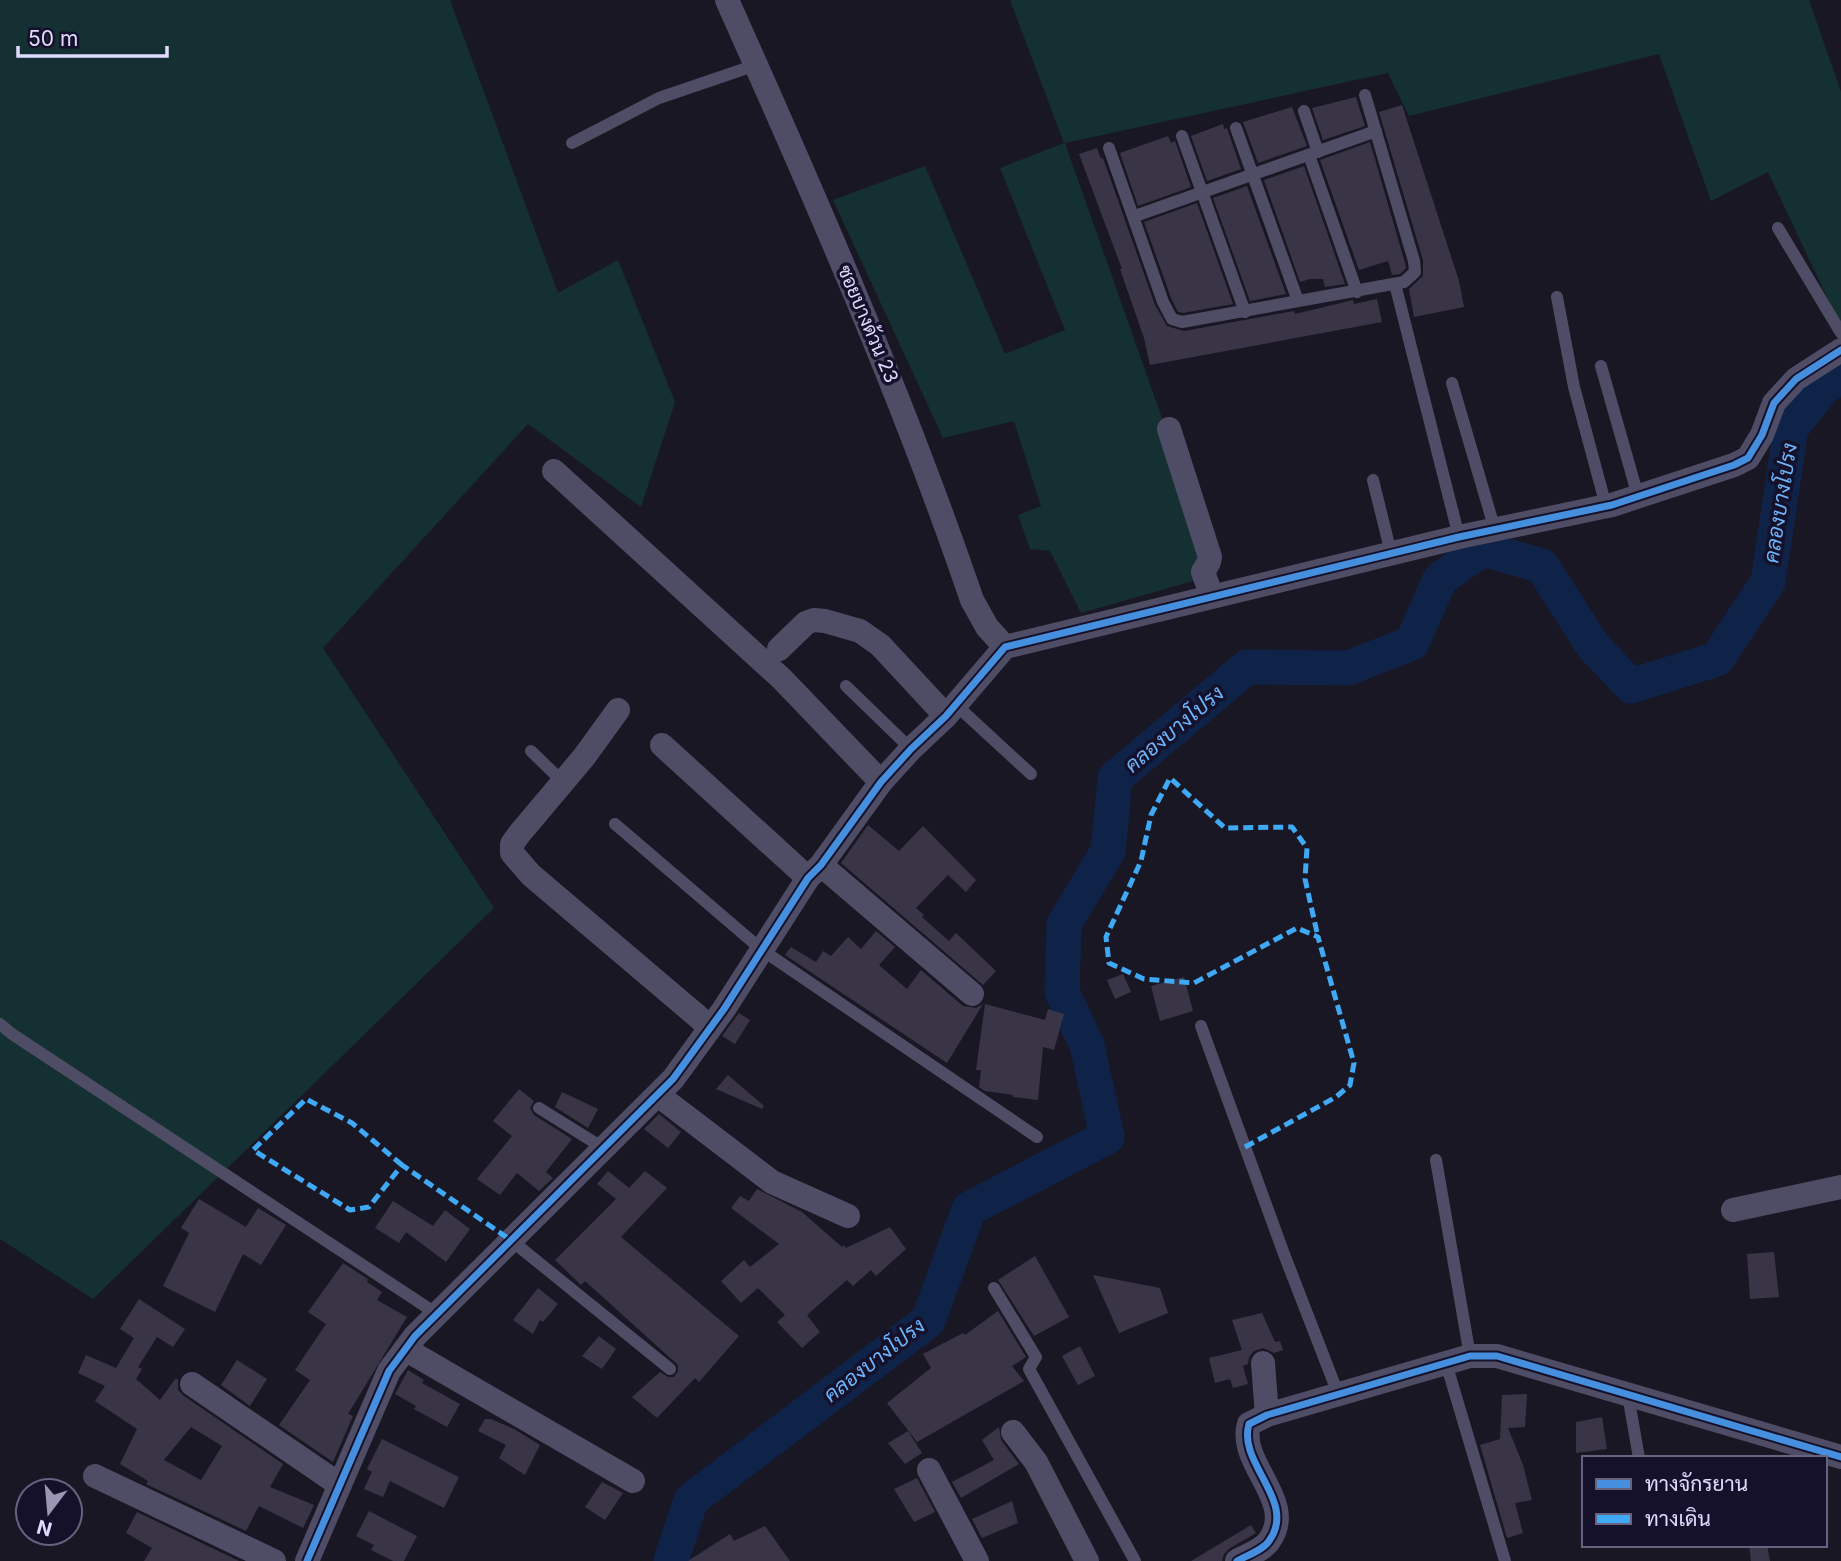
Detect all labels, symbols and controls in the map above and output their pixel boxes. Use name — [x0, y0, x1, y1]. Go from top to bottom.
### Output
scale bar — [18, 14, 166, 58]
text: 50 m — [28, 26, 78, 51]
street label: ซอยบางด้วน 23 — [833, 262, 903, 386]
water label: คลองบางโปรง — [1758, 441, 1802, 565]
water label: คลองบางโปรง — [1119, 680, 1229, 778]
water label: คลองบางโปรง — [818, 1313, 930, 1407]
legend — [1582, 1456, 1827, 1547]
text: ทางจักรยาน — [1645, 1471, 1748, 1496]
north arrow — [14, 1477, 84, 1547]
text: ทางเดิน — [1645, 1506, 1711, 1531]
text: N — [34, 1515, 55, 1541]

